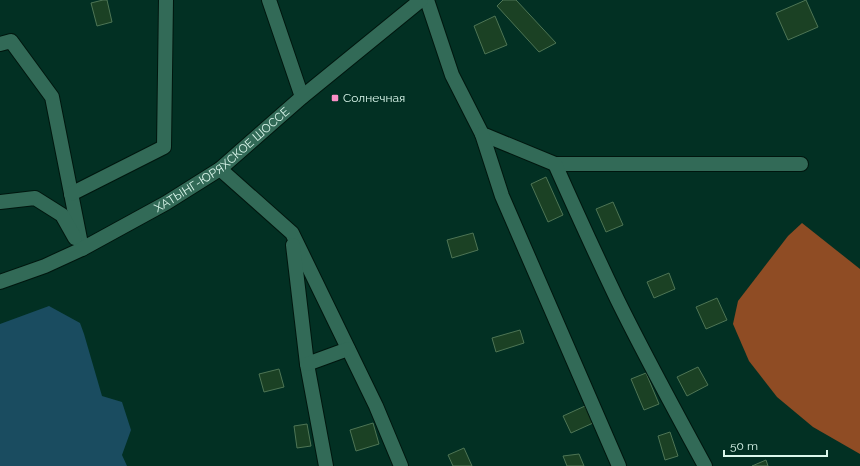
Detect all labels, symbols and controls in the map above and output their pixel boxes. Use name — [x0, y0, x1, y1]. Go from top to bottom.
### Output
place label: Солнечная — [343, 91, 405, 105]
marker: Солнечная — [330, 93, 340, 103]
street label: ХАТЫНГ-ЮРЯХСКОЕ ШОССЕ — [152, 104, 292, 215]
scale bar — [724, 432, 827, 458]
text: 50 m — [730, 439, 758, 453]

